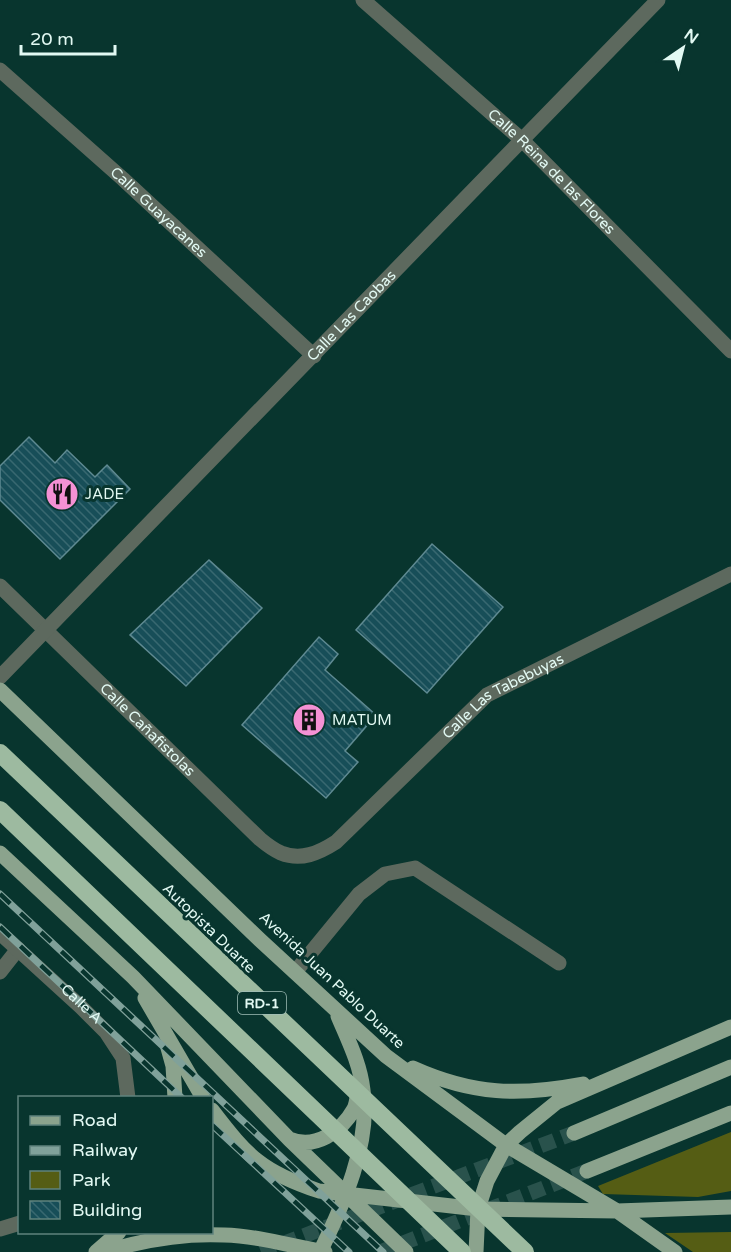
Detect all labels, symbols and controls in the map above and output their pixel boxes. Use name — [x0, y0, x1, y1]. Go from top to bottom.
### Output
scale bar — [21, 18, 116, 56]
north arrow — [653, 18, 713, 78]
text: N — [680, 25, 702, 48]
text: 20 m — [30, 28, 74, 50]
street label: Calle Reina de las Flores — [484, 105, 619, 238]
street label: Calle Guayacanes — [107, 163, 211, 261]
street label: Calle Las Caobas — [303, 266, 400, 365]
restaurant icon: JADE — [44, 476, 80, 512]
place label: JADE — [85, 485, 124, 503]
street label: Calle Las Tabebuyas — [438, 649, 567, 743]
street label: Calle Cañafistolas — [96, 679, 199, 780]
building icon: MATUM — [291, 702, 327, 738]
place label: MATUM — [332, 711, 392, 729]
street label: Autopista Duarte — [159, 879, 259, 977]
street label: Avenida Juan Pablo Duarte — [256, 908, 408, 1052]
street label: Calle A — [57, 980, 106, 1027]
road number: RD-1 — [238, 992, 286, 1014]
legend — [18, 1096, 213, 1234]
text: Road — [72, 1109, 117, 1131]
text: Railway — [72, 1139, 138, 1161]
text: Park — [72, 1169, 111, 1191]
text: Building — [72, 1199, 142, 1221]

